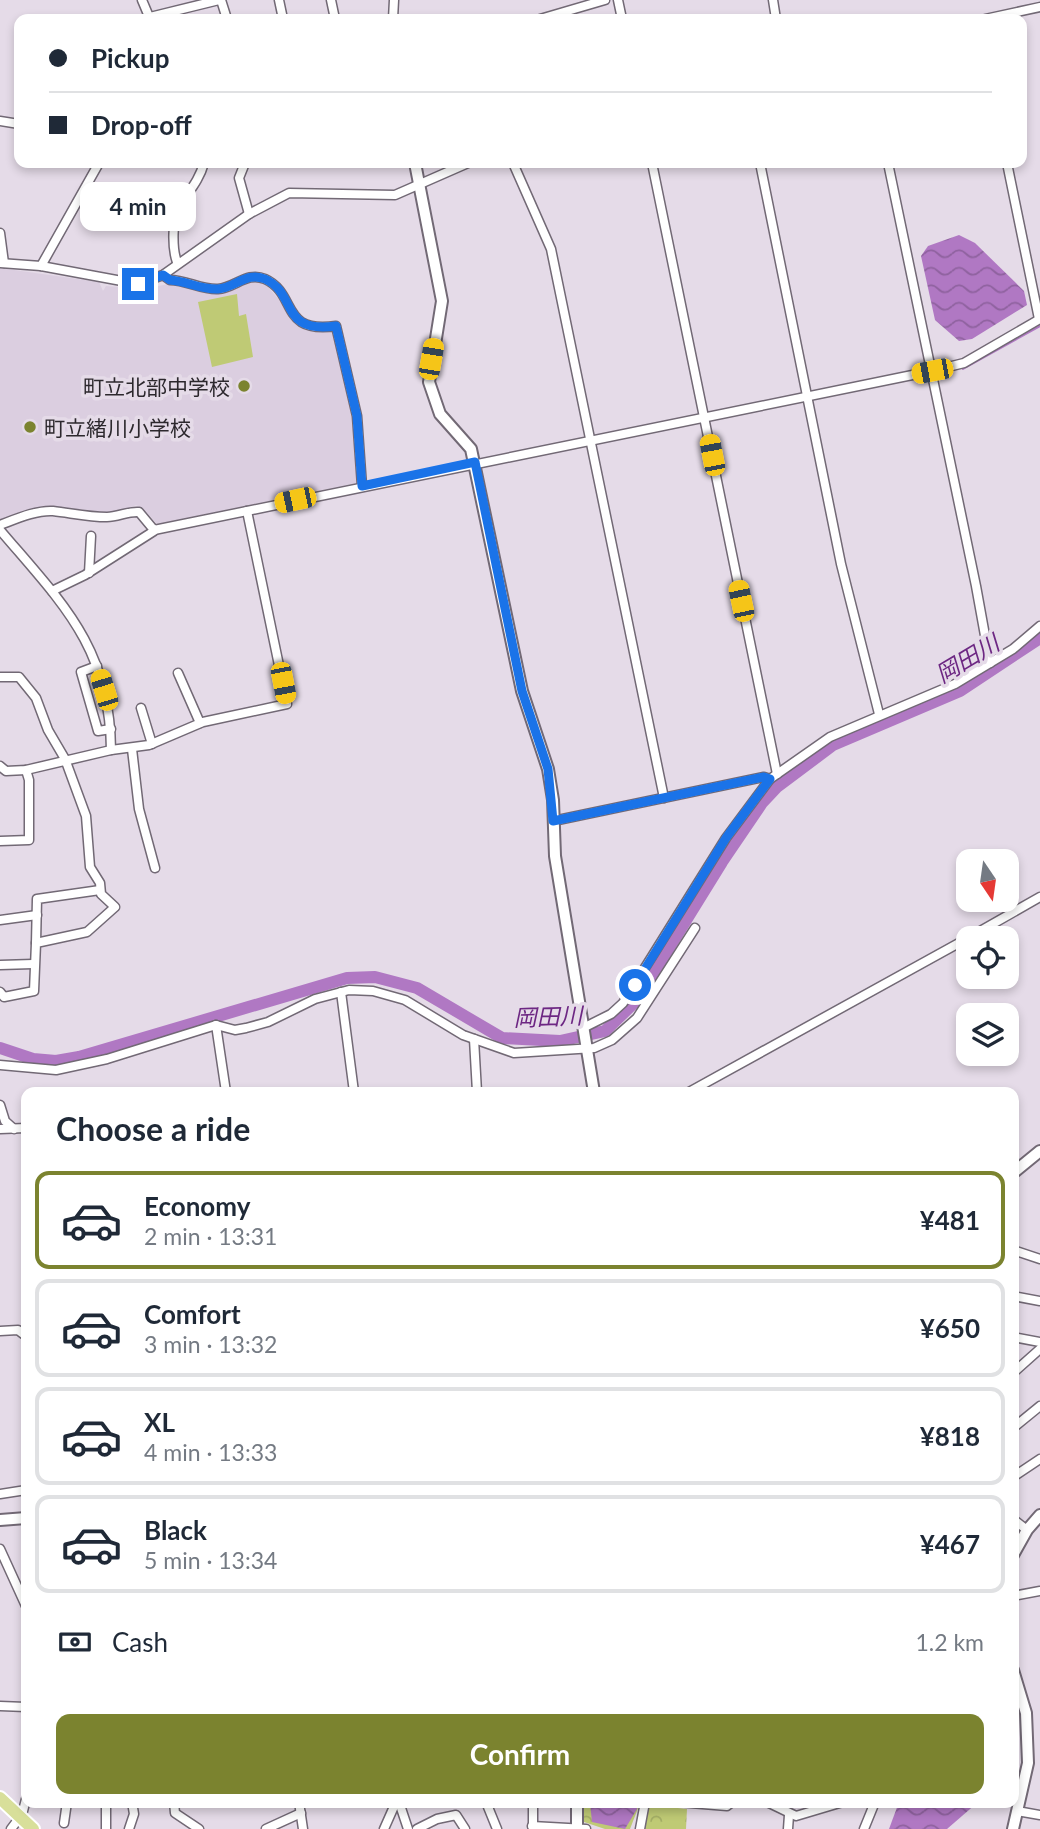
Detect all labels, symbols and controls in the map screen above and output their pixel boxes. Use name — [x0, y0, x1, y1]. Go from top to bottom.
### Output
text: Pickup — [91, 42, 170, 74]
text: Drop-off — [91, 109, 192, 141]
callout: 4 min — [80, 182, 196, 232]
text: 4 min — [109, 192, 167, 220]
route end — [122, 268, 154, 300]
car — [418, 336, 445, 382]
car — [910, 357, 955, 385]
place label: 町立北部中学校 — [83, 374, 230, 399]
marker: 町立北部中学校 — [236, 378, 252, 394]
place label: 町立緒川小学校 — [44, 415, 191, 440]
marker: 町立緒川小学校 — [22, 419, 38, 435]
car — [698, 432, 727, 478]
car — [273, 485, 318, 515]
car — [727, 578, 756, 624]
water label: 岡田川 — [930, 627, 1006, 688]
car — [269, 660, 298, 706]
car — [88, 667, 121, 713]
north arrow — [956, 849, 1018, 912]
map controls — [956, 849, 1019, 1066]
button: locate — [956, 926, 1019, 989]
route start — [619, 969, 651, 1001]
water label: 岡田川 — [513, 1001, 586, 1031]
button: layers — [956, 1003, 1019, 1066]
text: Choose a ride — [56, 1109, 250, 1148]
icon: car — [60, 1189, 123, 1252]
text: Economy — [144, 1190, 250, 1222]
text: ¥481 — [920, 1204, 980, 1236]
text: 2 min · 13:31 — [144, 1222, 277, 1250]
icon: car — [60, 1297, 123, 1360]
text: Comfort — [144, 1298, 241, 1330]
text: ¥650 — [920, 1312, 980, 1344]
text: 3 min · 13:32 — [144, 1330, 277, 1358]
icon: car — [60, 1405, 123, 1468]
text: XL — [144, 1406, 175, 1438]
text: ¥818 — [920, 1420, 980, 1452]
text: 4 min · 13:33 — [144, 1438, 277, 1466]
icon: car — [60, 1513, 123, 1576]
text: Black — [144, 1514, 207, 1546]
text: ¥467 — [920, 1528, 980, 1560]
text: 5 min · 13:34 — [144, 1546, 277, 1574]
icon: cash — [56, 1623, 94, 1661]
text: Cash — [112, 1626, 168, 1658]
text: 1.2 km — [915, 1628, 984, 1656]
button: Confirm — [56, 1714, 984, 1794]

